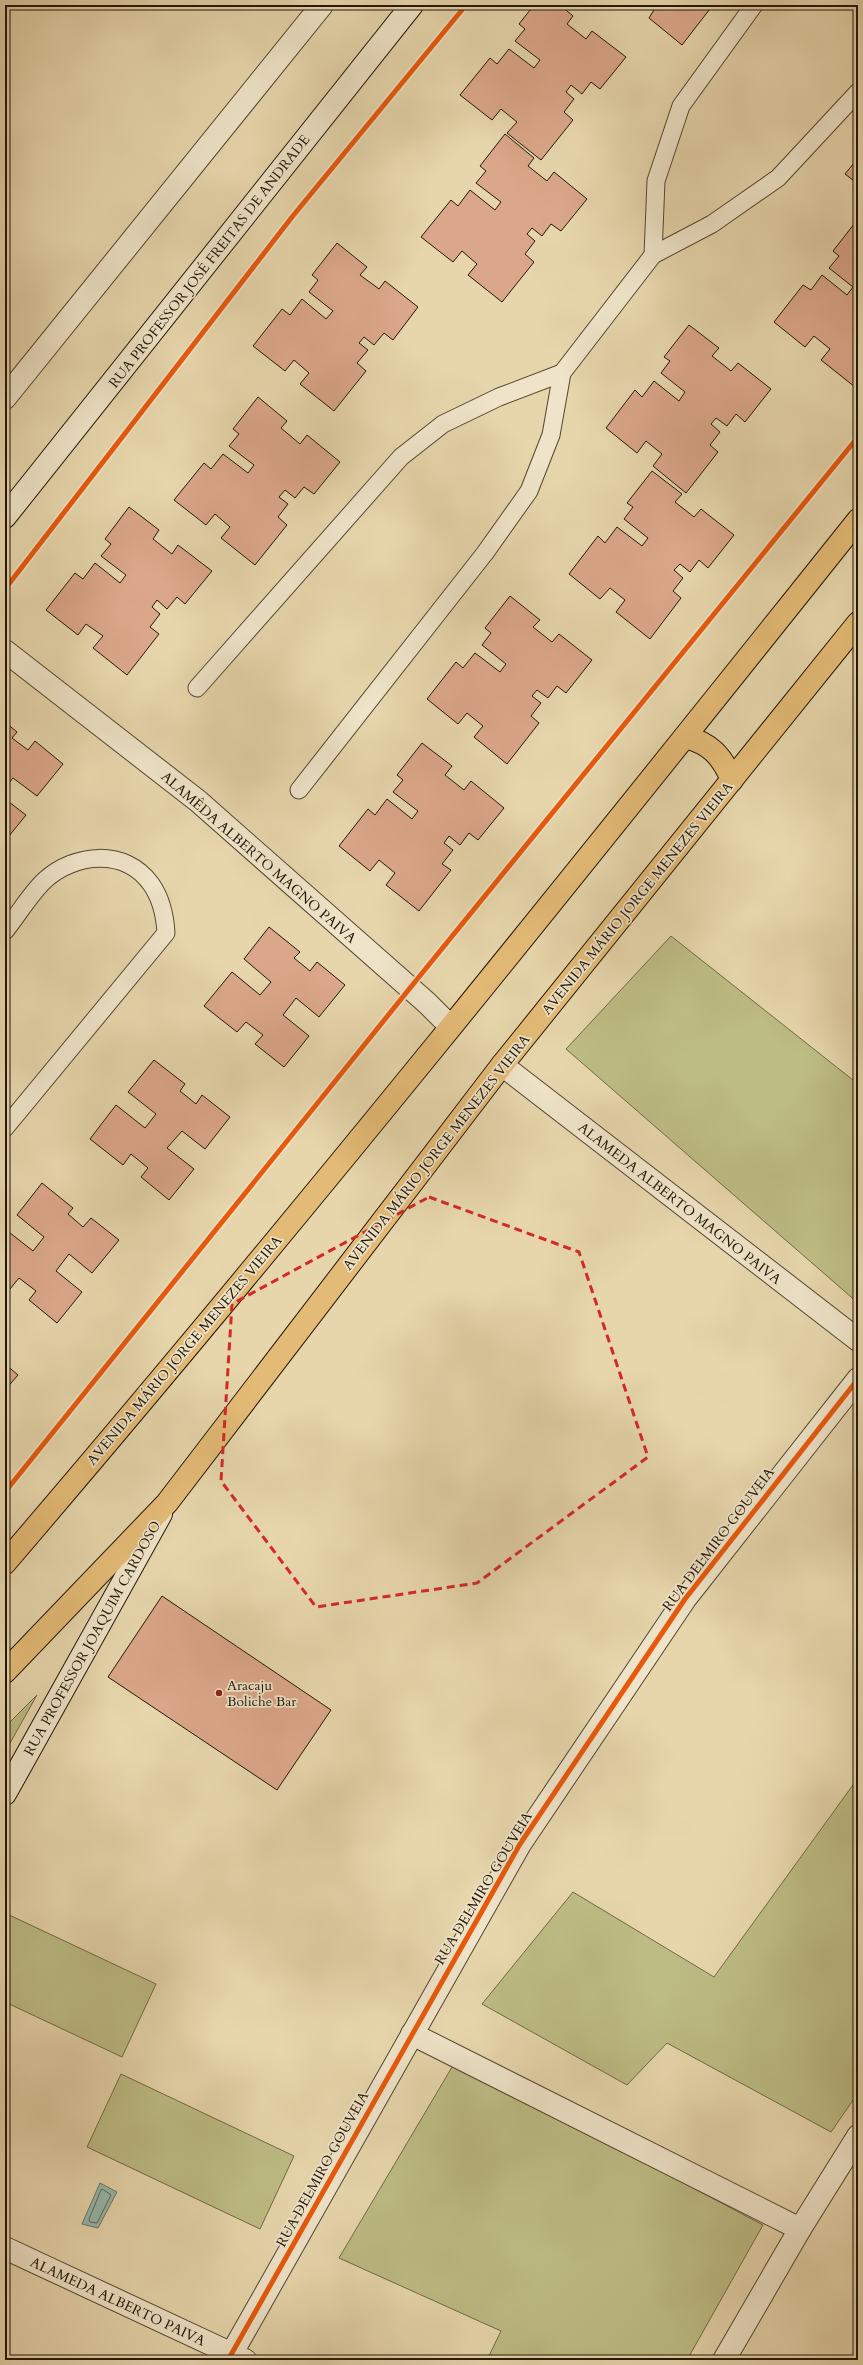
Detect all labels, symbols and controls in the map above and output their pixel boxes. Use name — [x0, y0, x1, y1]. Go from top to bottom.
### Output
street label: RUA PROFESSOR JOSÉ FREITAS DE ANDRADE — [105, 131, 314, 392]
street label: ALAMÊDA ALBERTO MAGNO PAIVA — [157, 767, 360, 948]
street label: AVENIDA MÁRIO JORGE MENEZES VIEIRA — [537, 778, 737, 1019]
street label: AVENIDA MÁRIO JORGE MENEZES VIEIRA — [338, 1031, 534, 1274]
street label: ALAMEDA ALBERTO MAGNO PAIVA — [574, 1118, 785, 1289]
street label: AVENIDA MÁRIO JORGE MENEZES VIEIRA — [83, 1232, 286, 1469]
street label: RUA DELMIRO GOUVEIA — [658, 1464, 779, 1615]
street label: RUA PROFESSOR JOAQUIM CARDOSO — [20, 1517, 165, 1759]
place label: Aracaju Boliche Bar — [227, 1676, 297, 1711]
marker: Aracaju Boliche Bar — [214, 1688, 224, 1698]
street label: RUA DELMIRO GOUVEIA — [430, 1808, 537, 1968]
street label: RUA DELMIRO GOUVEIA — [272, 2088, 373, 2250]
street label: ALAMEDA ALBERTO PAIVA — [27, 2252, 208, 2350]

